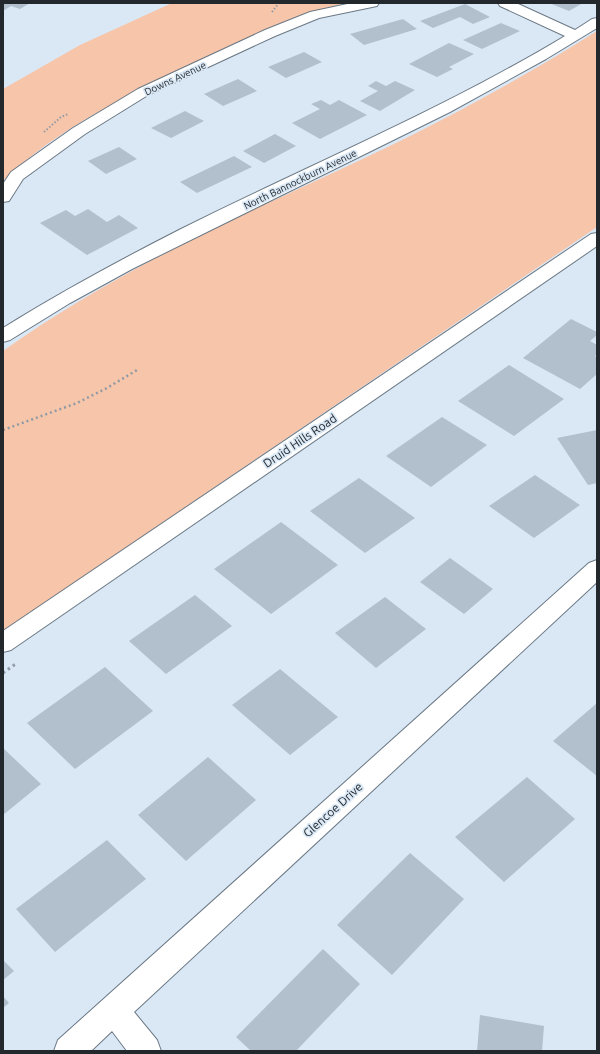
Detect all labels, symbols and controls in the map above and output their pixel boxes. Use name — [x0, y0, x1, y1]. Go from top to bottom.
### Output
street label: Downs Avenue — [143, 59, 208, 98]
street label: North Bannockburn Avenue — [242, 147, 358, 212]
street label: Druid Hills Road — [261, 411, 339, 470]
street label: Glencoe Drive — [300, 780, 365, 840]

